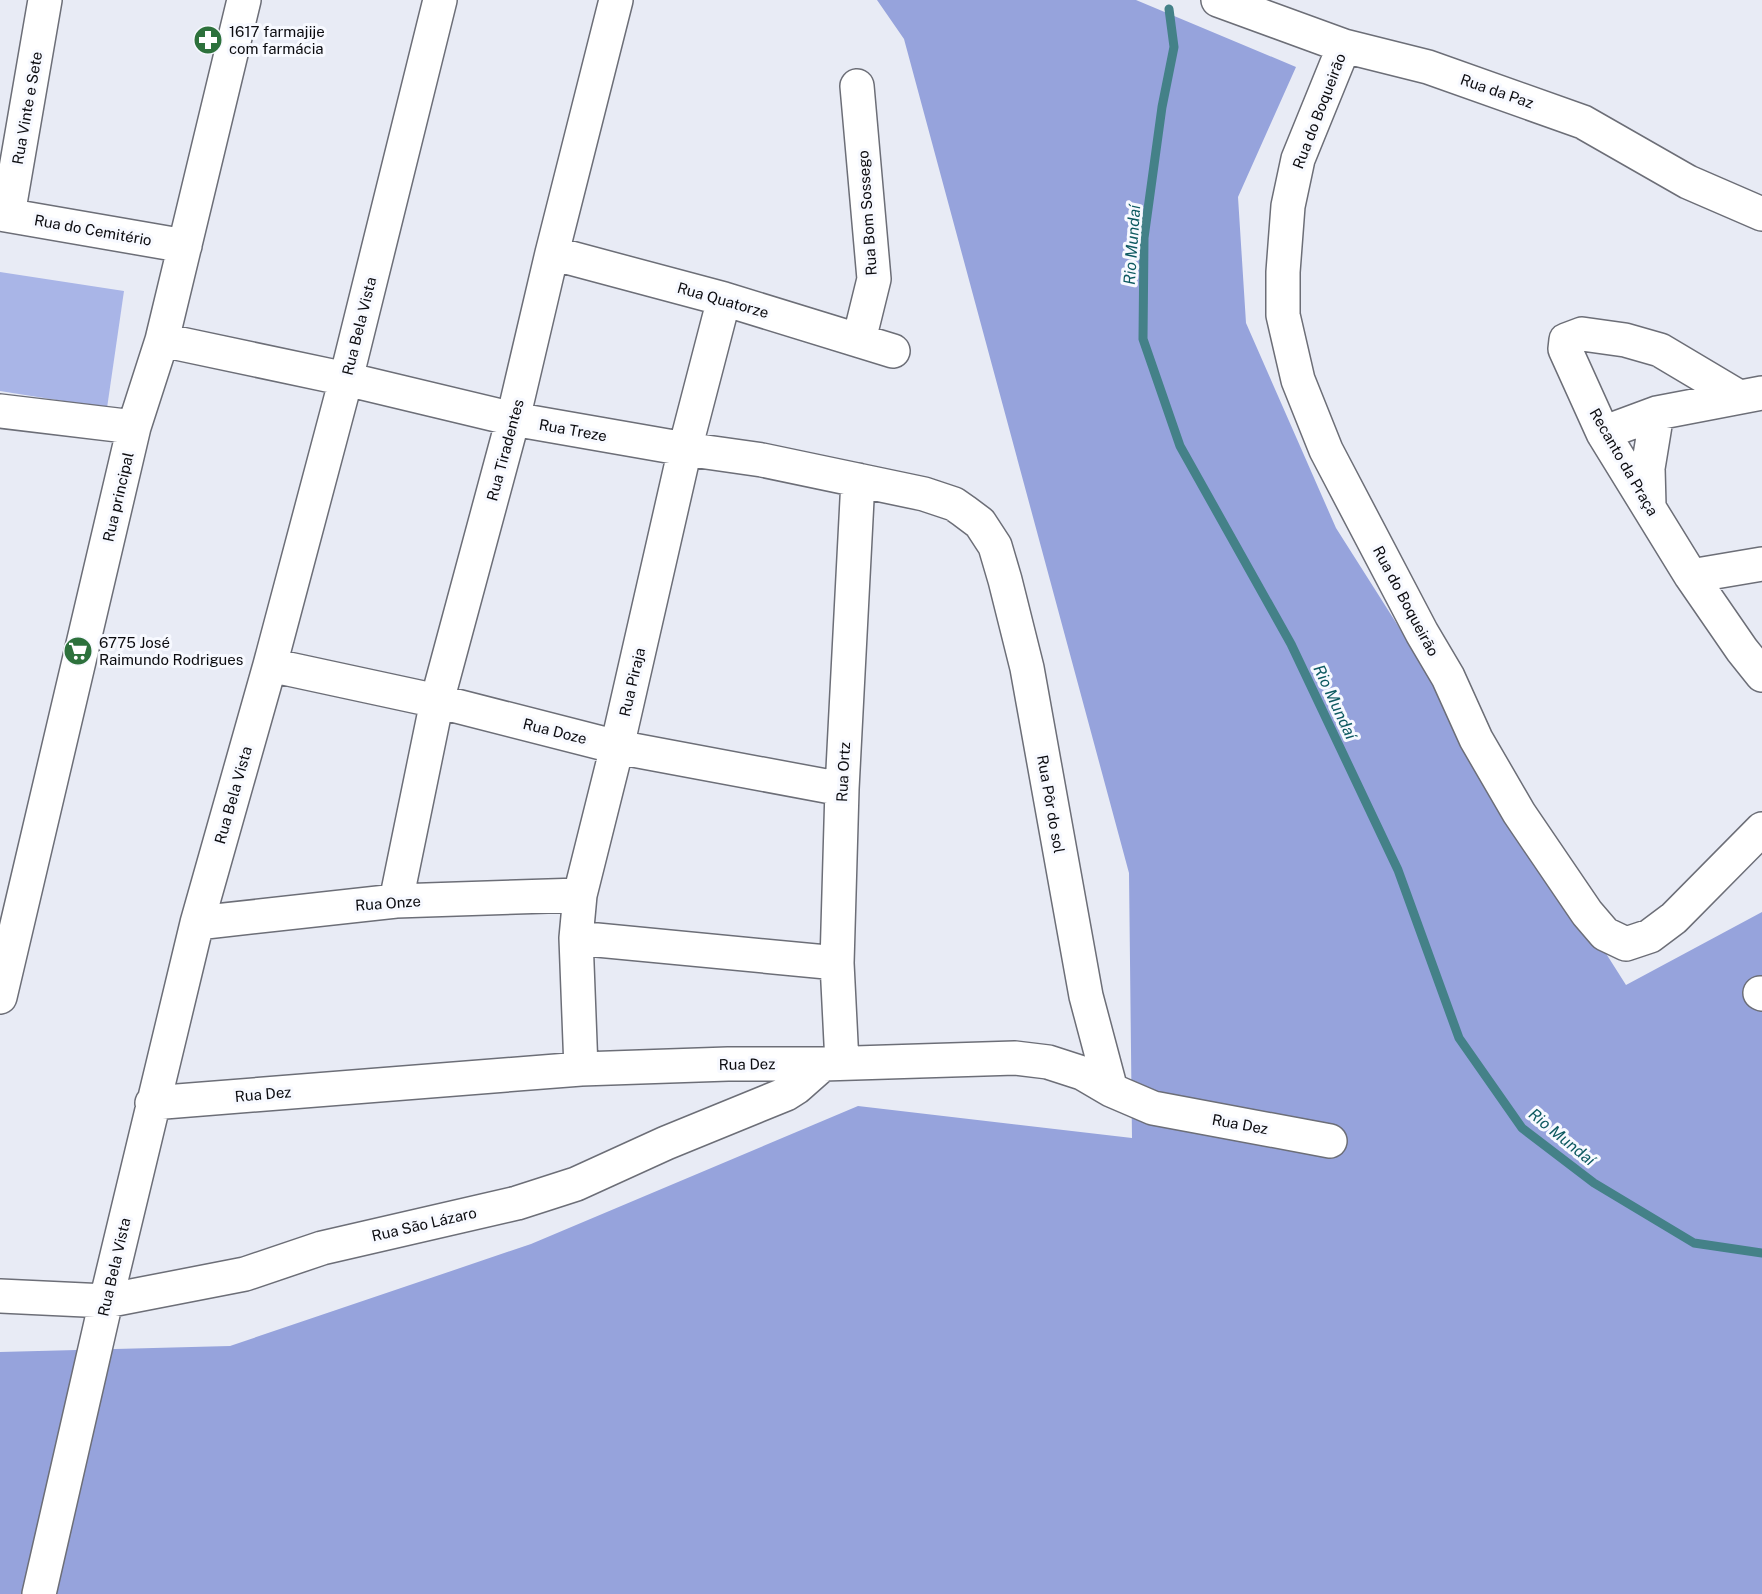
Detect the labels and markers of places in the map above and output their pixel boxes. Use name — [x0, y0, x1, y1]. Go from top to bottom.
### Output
place label: 1617 farmajije com farmácia — [229, 23, 325, 57]
pharmacy icon: 1617 farmajije com farmácia — [192, 24, 224, 56]
place label: 6775 José Raimundo Rodrigues — [99, 634, 243, 668]
supermarket icon: 6775 José Raimundo Rodrigues — [62, 635, 94, 667]

